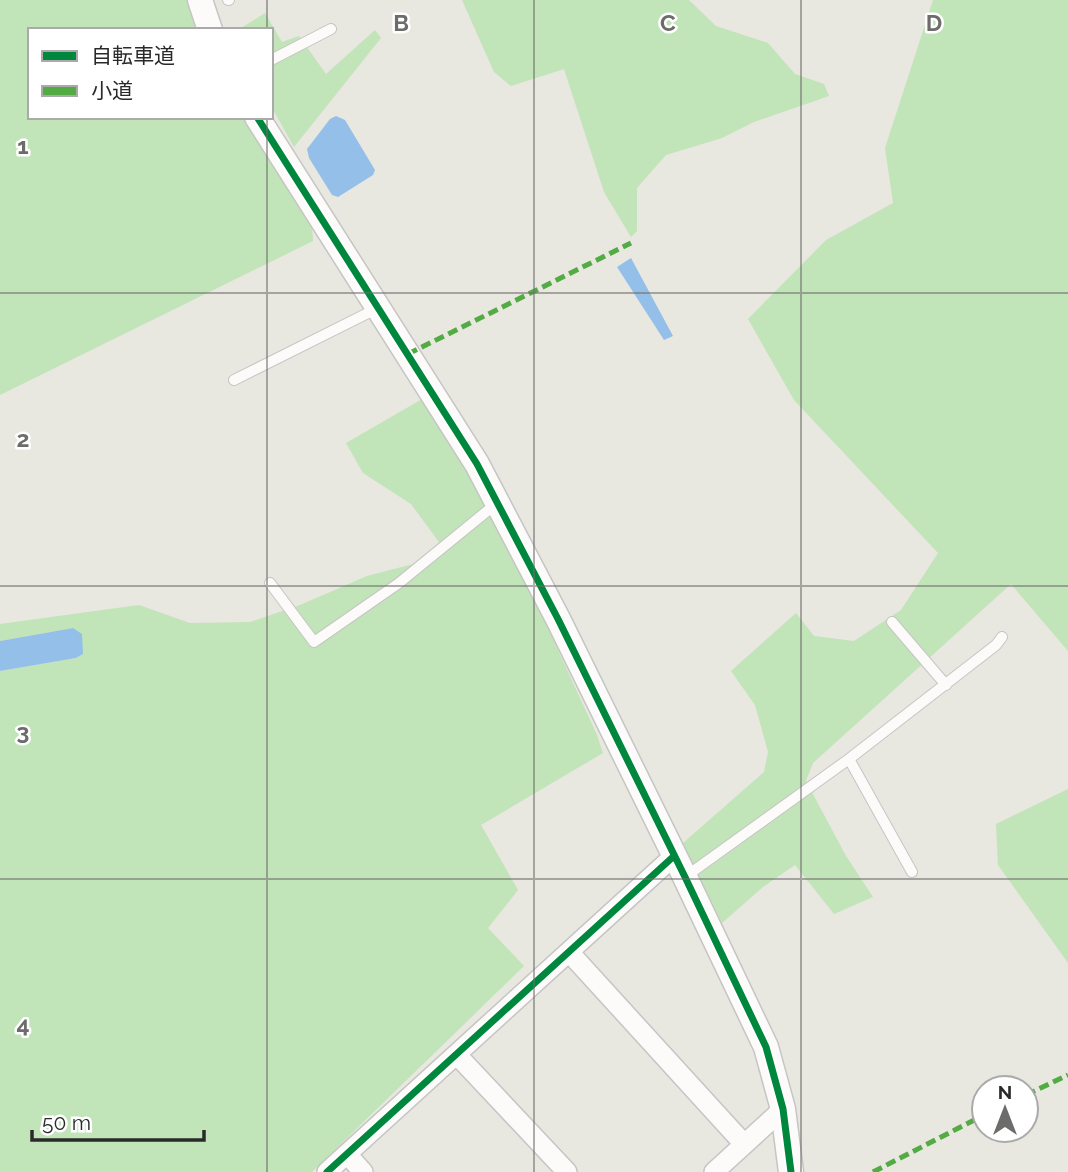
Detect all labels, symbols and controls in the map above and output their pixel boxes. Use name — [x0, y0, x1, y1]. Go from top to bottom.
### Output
text: B — [393, 9, 409, 36]
text: C — [660, 9, 676, 36]
text: D — [926, 9, 942, 36]
legend — [28, 28, 273, 119]
text: 自転車道 — [91, 43, 175, 68]
text: 小道 — [91, 78, 133, 103]
text: 1 — [17, 132, 29, 159]
text: 2 — [17, 425, 29, 452]
text: 3 — [17, 718, 29, 745]
text: 4 — [16, 1011, 30, 1038]
north arrow — [970, 1074, 1040, 1144]
text: N — [998, 1081, 1012, 1103]
scale bar — [32, 1098, 203, 1142]
text: 50 m — [42, 1110, 91, 1135]

